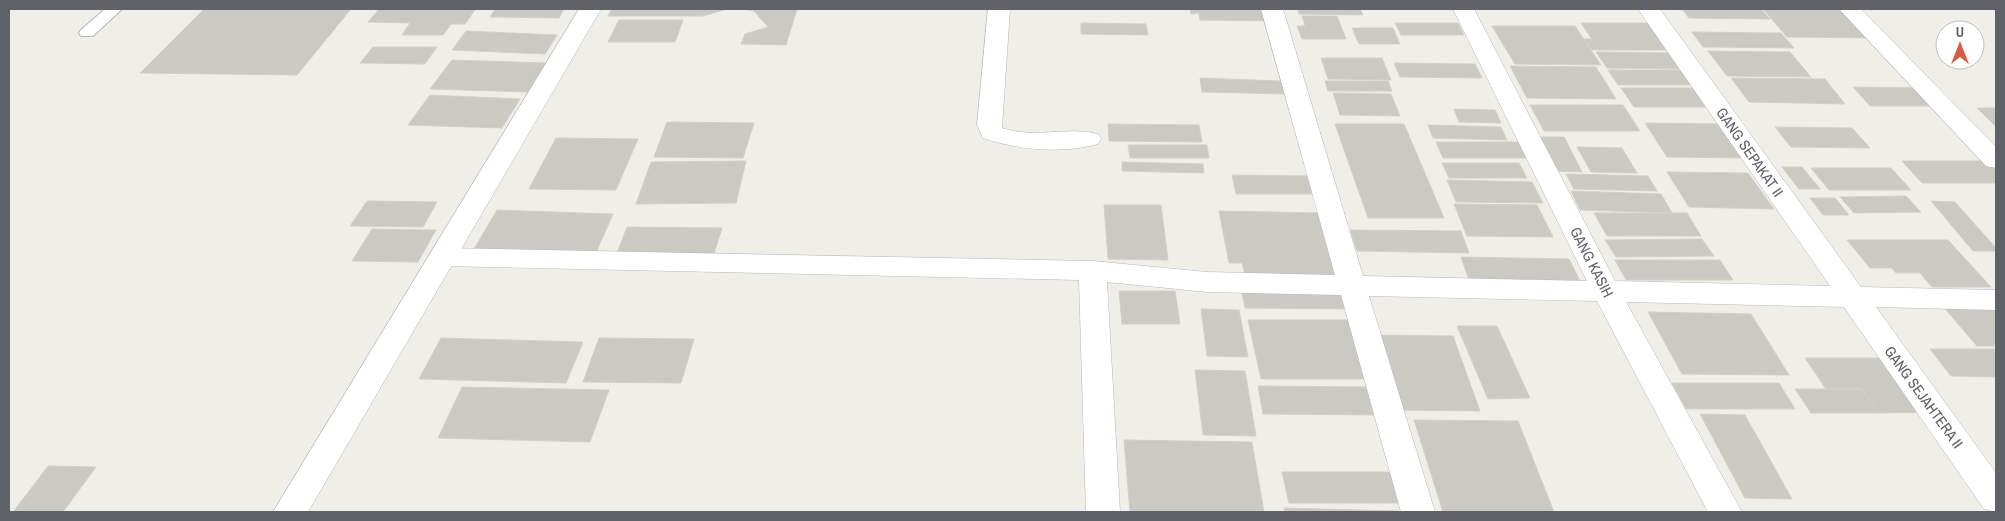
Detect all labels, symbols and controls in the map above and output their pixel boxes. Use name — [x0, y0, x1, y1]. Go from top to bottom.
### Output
north arrow — [1935, 20, 1985, 70]
text: U — [1956, 23, 1964, 41]
street label: GANG SEPAKAT II — [1711, 103, 1789, 201]
street label: GANG KASIH — [1565, 223, 1619, 301]
street label: GANG SEJAHTERA II — [1880, 342, 1968, 452]

